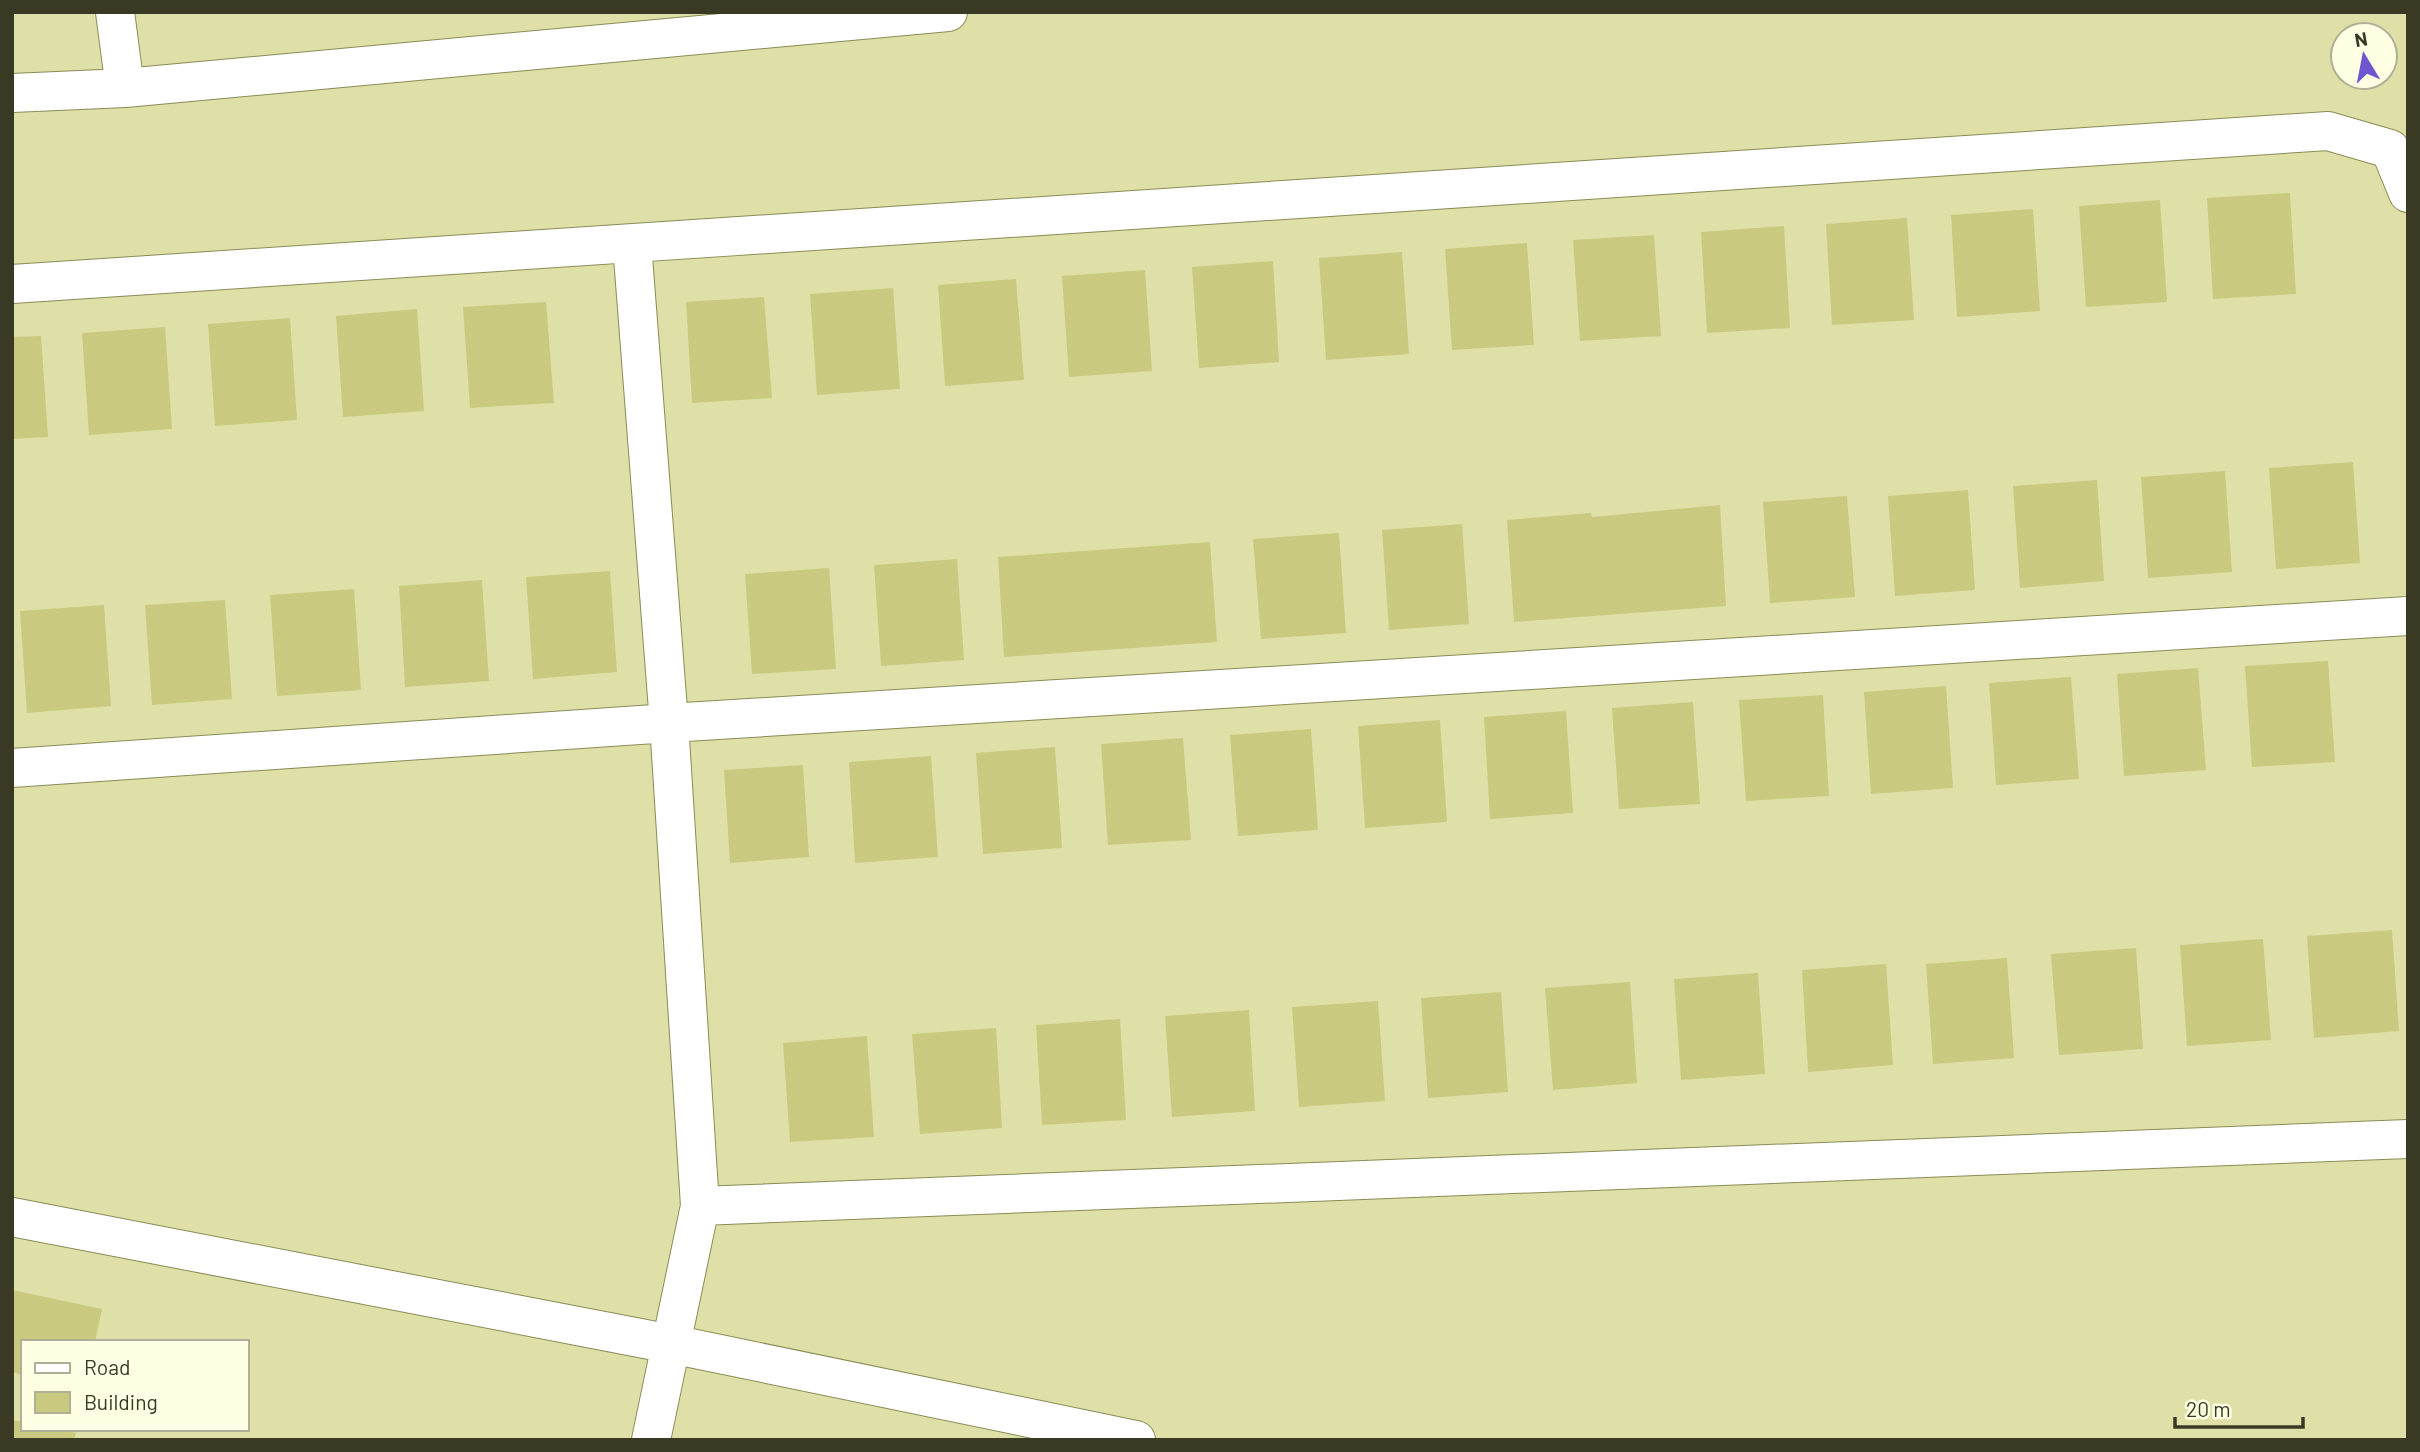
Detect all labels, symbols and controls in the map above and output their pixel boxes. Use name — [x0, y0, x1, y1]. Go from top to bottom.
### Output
north arrow — [2329, 21, 2399, 91]
text: N — [2353, 26, 2369, 51]
legend — [21, 1340, 248, 1431]
text: Road — [84, 1354, 130, 1379]
scale bar — [2175, 1386, 2303, 1430]
text: Building — [84, 1389, 158, 1414]
text: 20 m — [2186, 1396, 2231, 1421]

